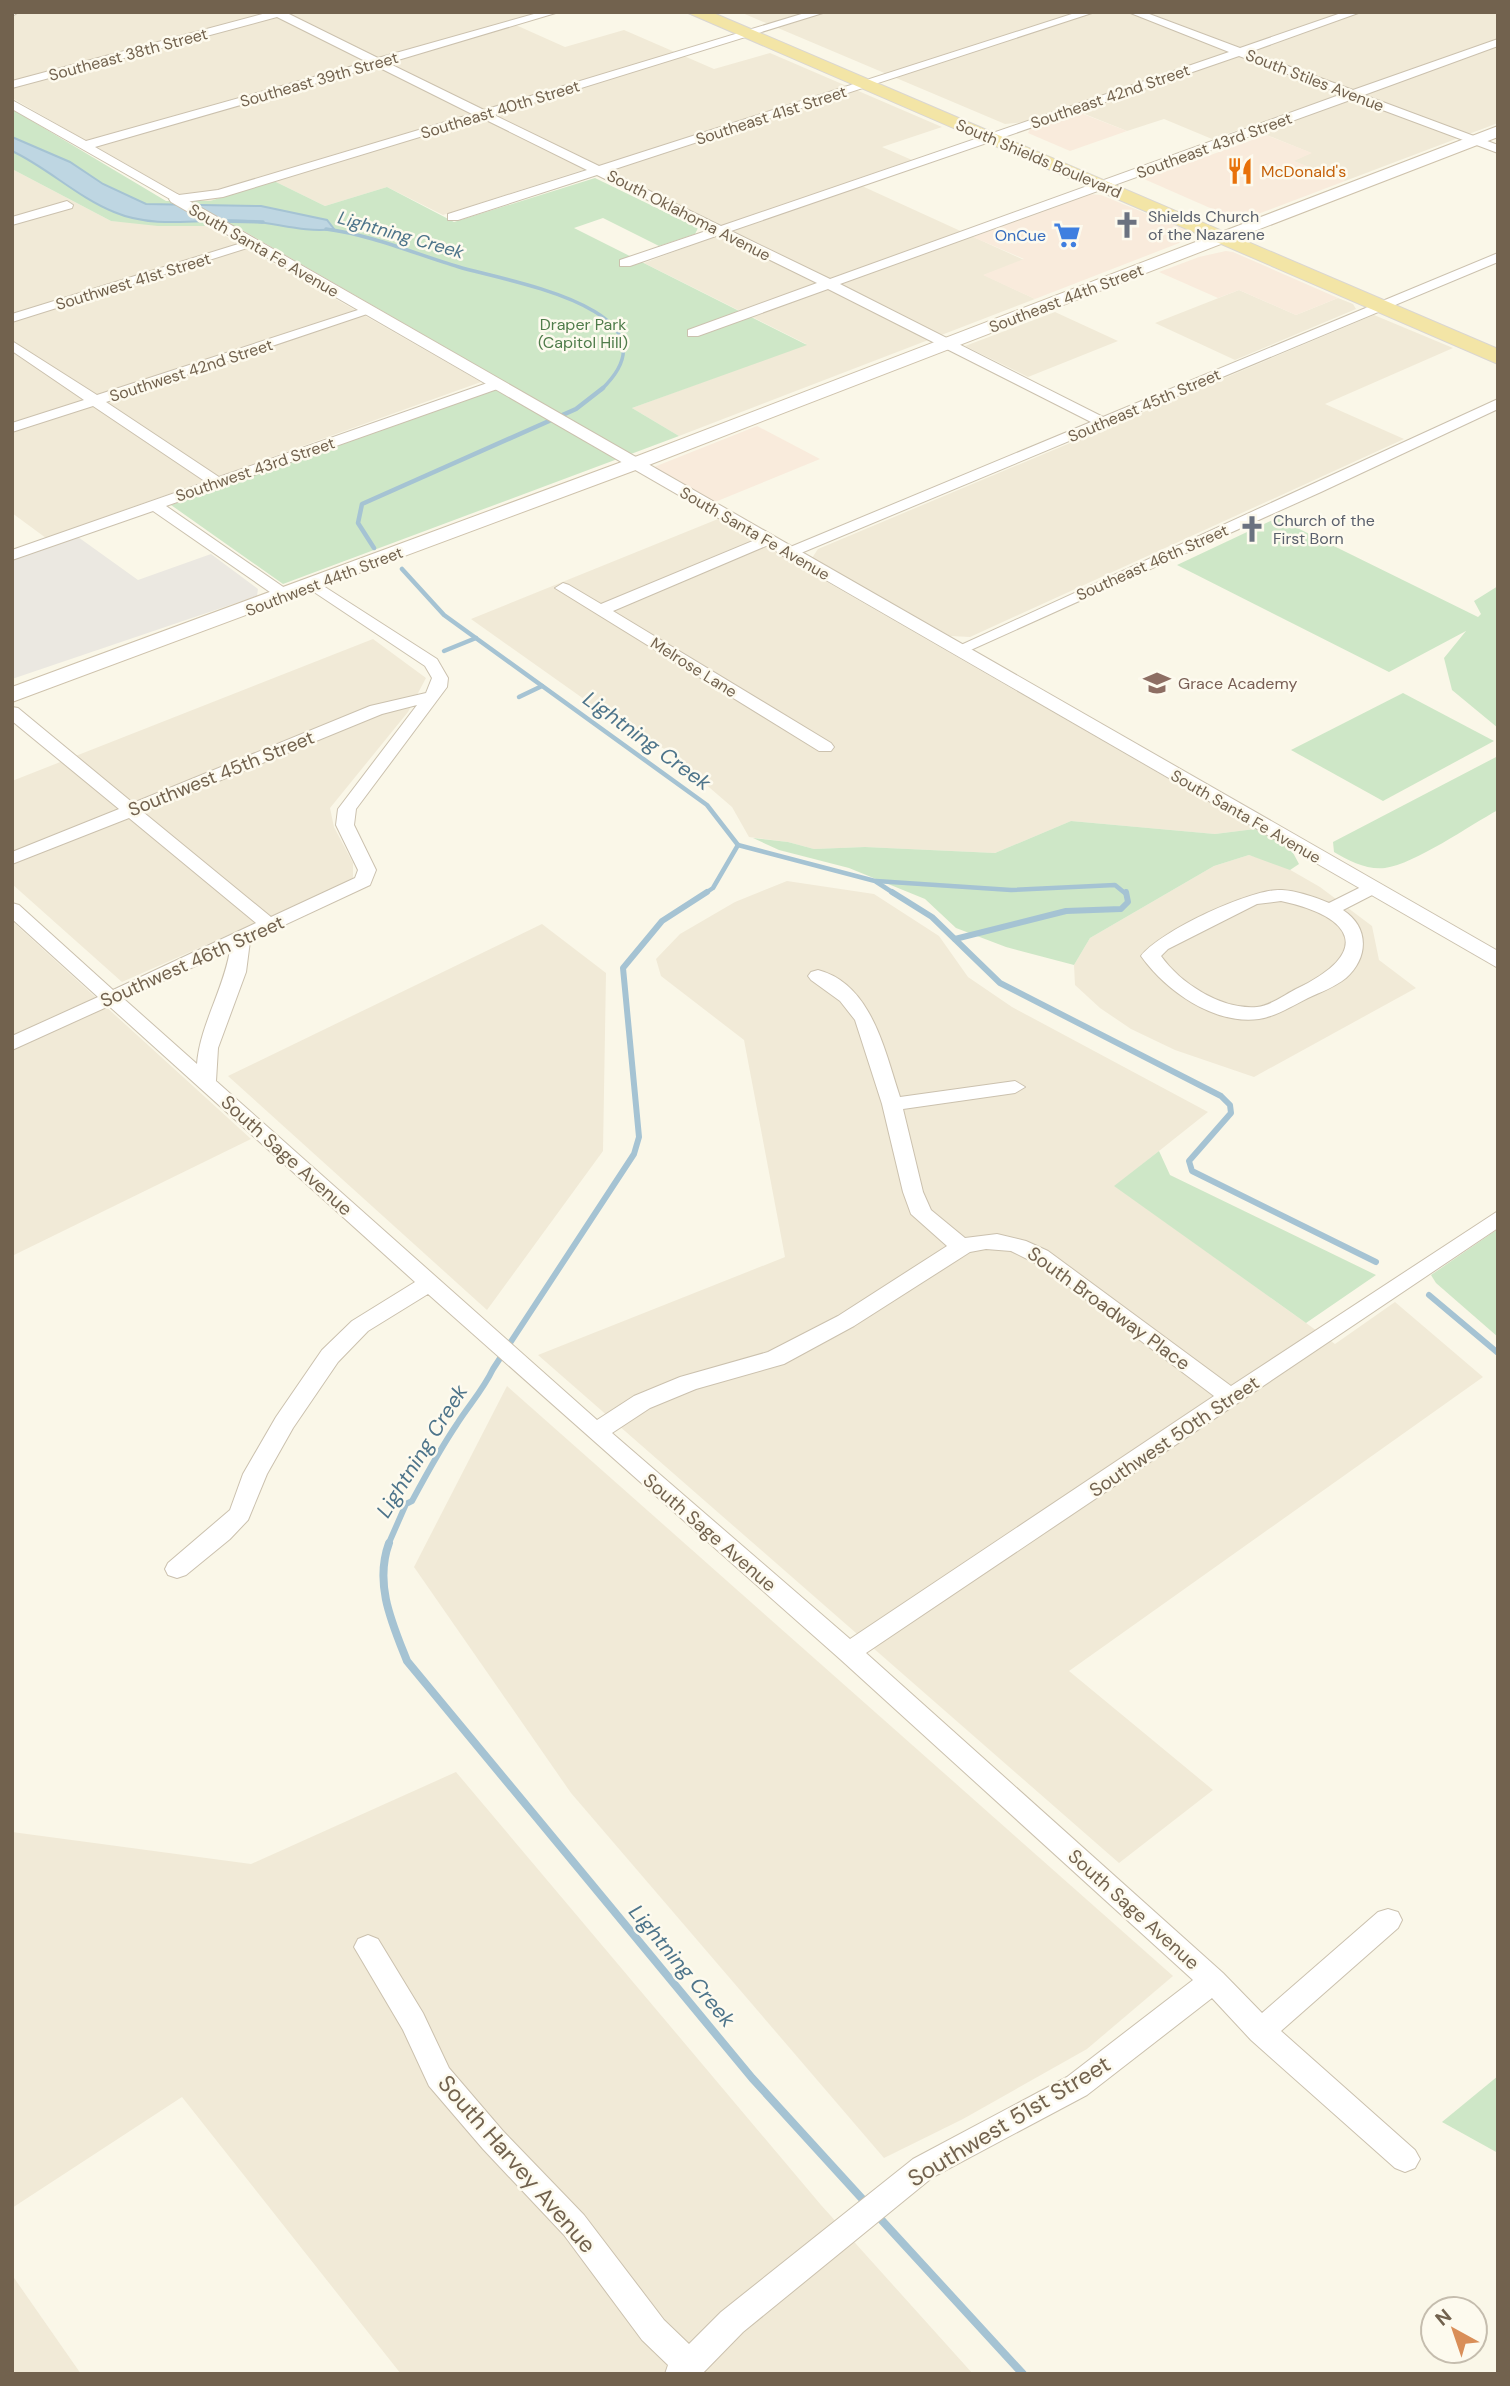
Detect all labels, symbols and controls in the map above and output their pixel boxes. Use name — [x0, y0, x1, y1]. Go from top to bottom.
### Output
street label: Southeast 38th Street — [46, 23, 210, 86]
street label: South Stiles Avenue — [1243, 44, 1387, 116]
street label: Southeast 39th Street — [238, 47, 401, 112]
street label: Southeast 42nd Street — [1028, 59, 1193, 134]
street label: Southeast 40th Street — [418, 75, 582, 144]
street label: Southeast 41st Street — [693, 81, 849, 150]
street label: Southeast 43rd Street — [1134, 108, 1295, 183]
street label: South Shields Boulevard — [953, 114, 1125, 203]
restaurant icon: McDonald's — [1225, 156, 1255, 186]
place label: McDonald's — [1261, 161, 1346, 182]
street label: South Oklahoma Avenue — [604, 165, 774, 266]
street label: South Santa Fe Avenue — [185, 199, 343, 302]
water label: Lightning Creek — [335, 206, 468, 265]
place label: Shields Church of the Nazarene — [1148, 206, 1265, 245]
church icon: Shields Church of the Nazarene — [1112, 210, 1142, 240]
supermarket icon: OnCue — [1052, 220, 1082, 250]
place label: OnCue — [995, 225, 1046, 246]
street label: Southwest 41st Street — [53, 248, 213, 315]
street label: Southeast 44th Street — [986, 259, 1146, 338]
park label: Draper Park (Capitol Hill) — [538, 314, 628, 353]
street label: Southwest 42nd Street — [107, 334, 275, 407]
street label: Southeast 45th Street — [1065, 364, 1224, 447]
street label: Southwest 43rd Street — [173, 432, 338, 507]
street label: South Santa Fe Avenue — [676, 482, 834, 585]
place label: Church of the First Born — [1273, 510, 1375, 549]
church icon: Church of the First Born — [1237, 514, 1267, 544]
street label: Southeast 46th Street — [1073, 519, 1231, 605]
street label: Southwest 44th Street — [242, 542, 406, 621]
street label: Melrose Lane — [647, 633, 741, 702]
school or university icon: Grace Academy — [1142, 668, 1172, 698]
place label: Grace Academy — [1178, 673, 1297, 694]
water label: Lightning Creek — [577, 685, 717, 797]
street label: Southwest 45th Street — [124, 725, 318, 822]
street label: South Santa Fe Avenue — [1167, 765, 1325, 868]
street label: Southwest 46th Street — [96, 910, 288, 1013]
street label: South Sage Avenue — [216, 1090, 358, 1221]
street label: South Broadway Place — [1022, 1241, 1195, 1376]
street label: Southwest 50th Street — [1084, 1370, 1264, 1503]
water label: Lightning Creek — [370, 1379, 474, 1523]
street label: South Sage Avenue — [638, 1468, 781, 1597]
street label: South Sage Avenue — [1063, 1844, 1205, 1975]
water label: Lightning Creek — [622, 1899, 742, 2033]
street label: Southwest 51st Street — [902, 2049, 1116, 2193]
street label: South Harvey Avenue — [431, 2069, 603, 2259]
north arrow — [1419, 2295, 1489, 2365]
text: N — [1430, 2303, 1457, 2331]

